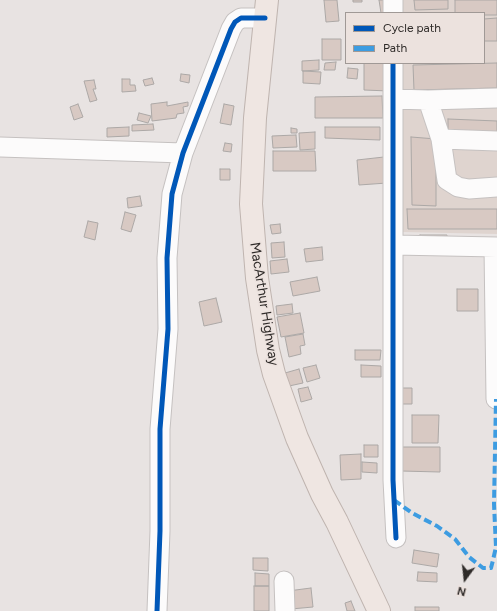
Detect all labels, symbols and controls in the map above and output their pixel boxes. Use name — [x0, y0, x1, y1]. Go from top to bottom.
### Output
legend — [345, 12, 485, 64]
text: Cycle path — [383, 21, 441, 35]
text: Path — [383, 41, 407, 55]
street label: MacArthur Highway — [246, 241, 282, 367]
north arrow — [445, 559, 485, 599]
text: N — [456, 584, 468, 598]

